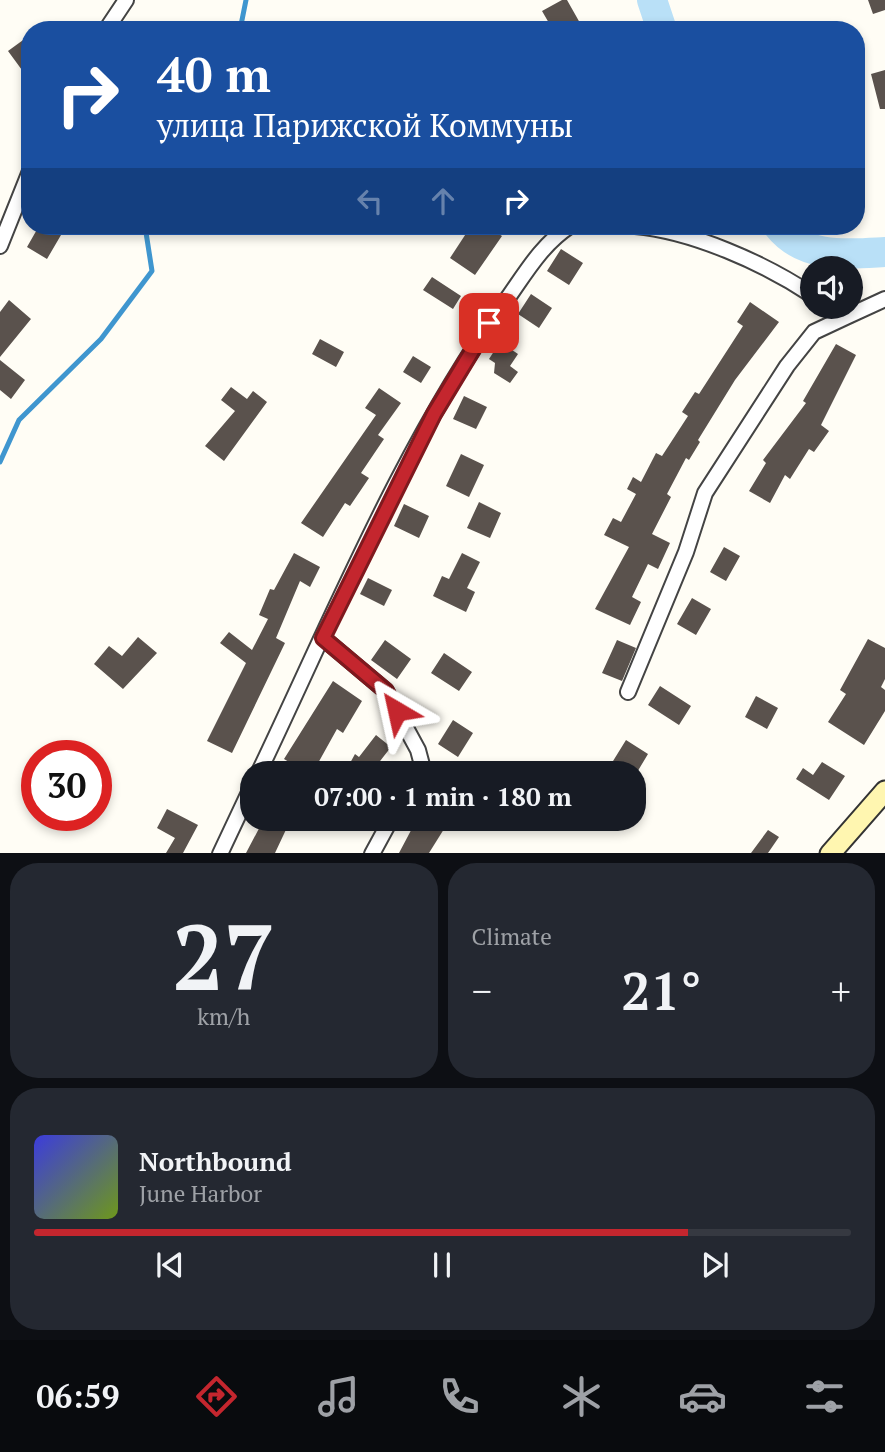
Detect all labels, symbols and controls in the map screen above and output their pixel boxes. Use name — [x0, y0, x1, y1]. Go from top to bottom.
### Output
text: 40 m — [157, 41, 271, 106]
icon: right — [42, 49, 133, 140]
text: улица Парижской Коммуны — [157, 104, 573, 146]
icon: left — [351, 182, 389, 220]
icon: ahead — [424, 182, 462, 220]
icon: right — [497, 182, 535, 220]
map controls — [800, 256, 863, 319]
button: sound — [800, 256, 863, 319]
pin — [459, 293, 519, 353]
icon: arrive — [470, 304, 508, 342]
position arrow — [360, 674, 434, 748]
speed limit sign: 30 — [21, 740, 112, 831]
text: 07:00 · 1 min · 180 m — [314, 779, 572, 813]
text: 27 — [172, 895, 275, 1016]
text: Climate — [472, 921, 552, 952]
text: 21° — [621, 956, 701, 1025]
text: − — [472, 966, 492, 1016]
text: + — [831, 966, 851, 1016]
text: km/h — [197, 1001, 250, 1032]
text: Northbound — [139, 1144, 292, 1178]
text: June Harbor — [139, 1178, 262, 1209]
icon: previous — [151, 1246, 189, 1284]
icon: pause — [423, 1246, 461, 1284]
icon: next — [696, 1246, 734, 1284]
icon: directions — [192, 1372, 241, 1421]
icon: music — [314, 1372, 363, 1421]
icon: phone — [435, 1372, 484, 1421]
icon: climate — [557, 1372, 606, 1421]
icon: car — [678, 1372, 727, 1421]
icon: filters — [800, 1372, 849, 1421]
text: 06:59 — [36, 1375, 120, 1417]

